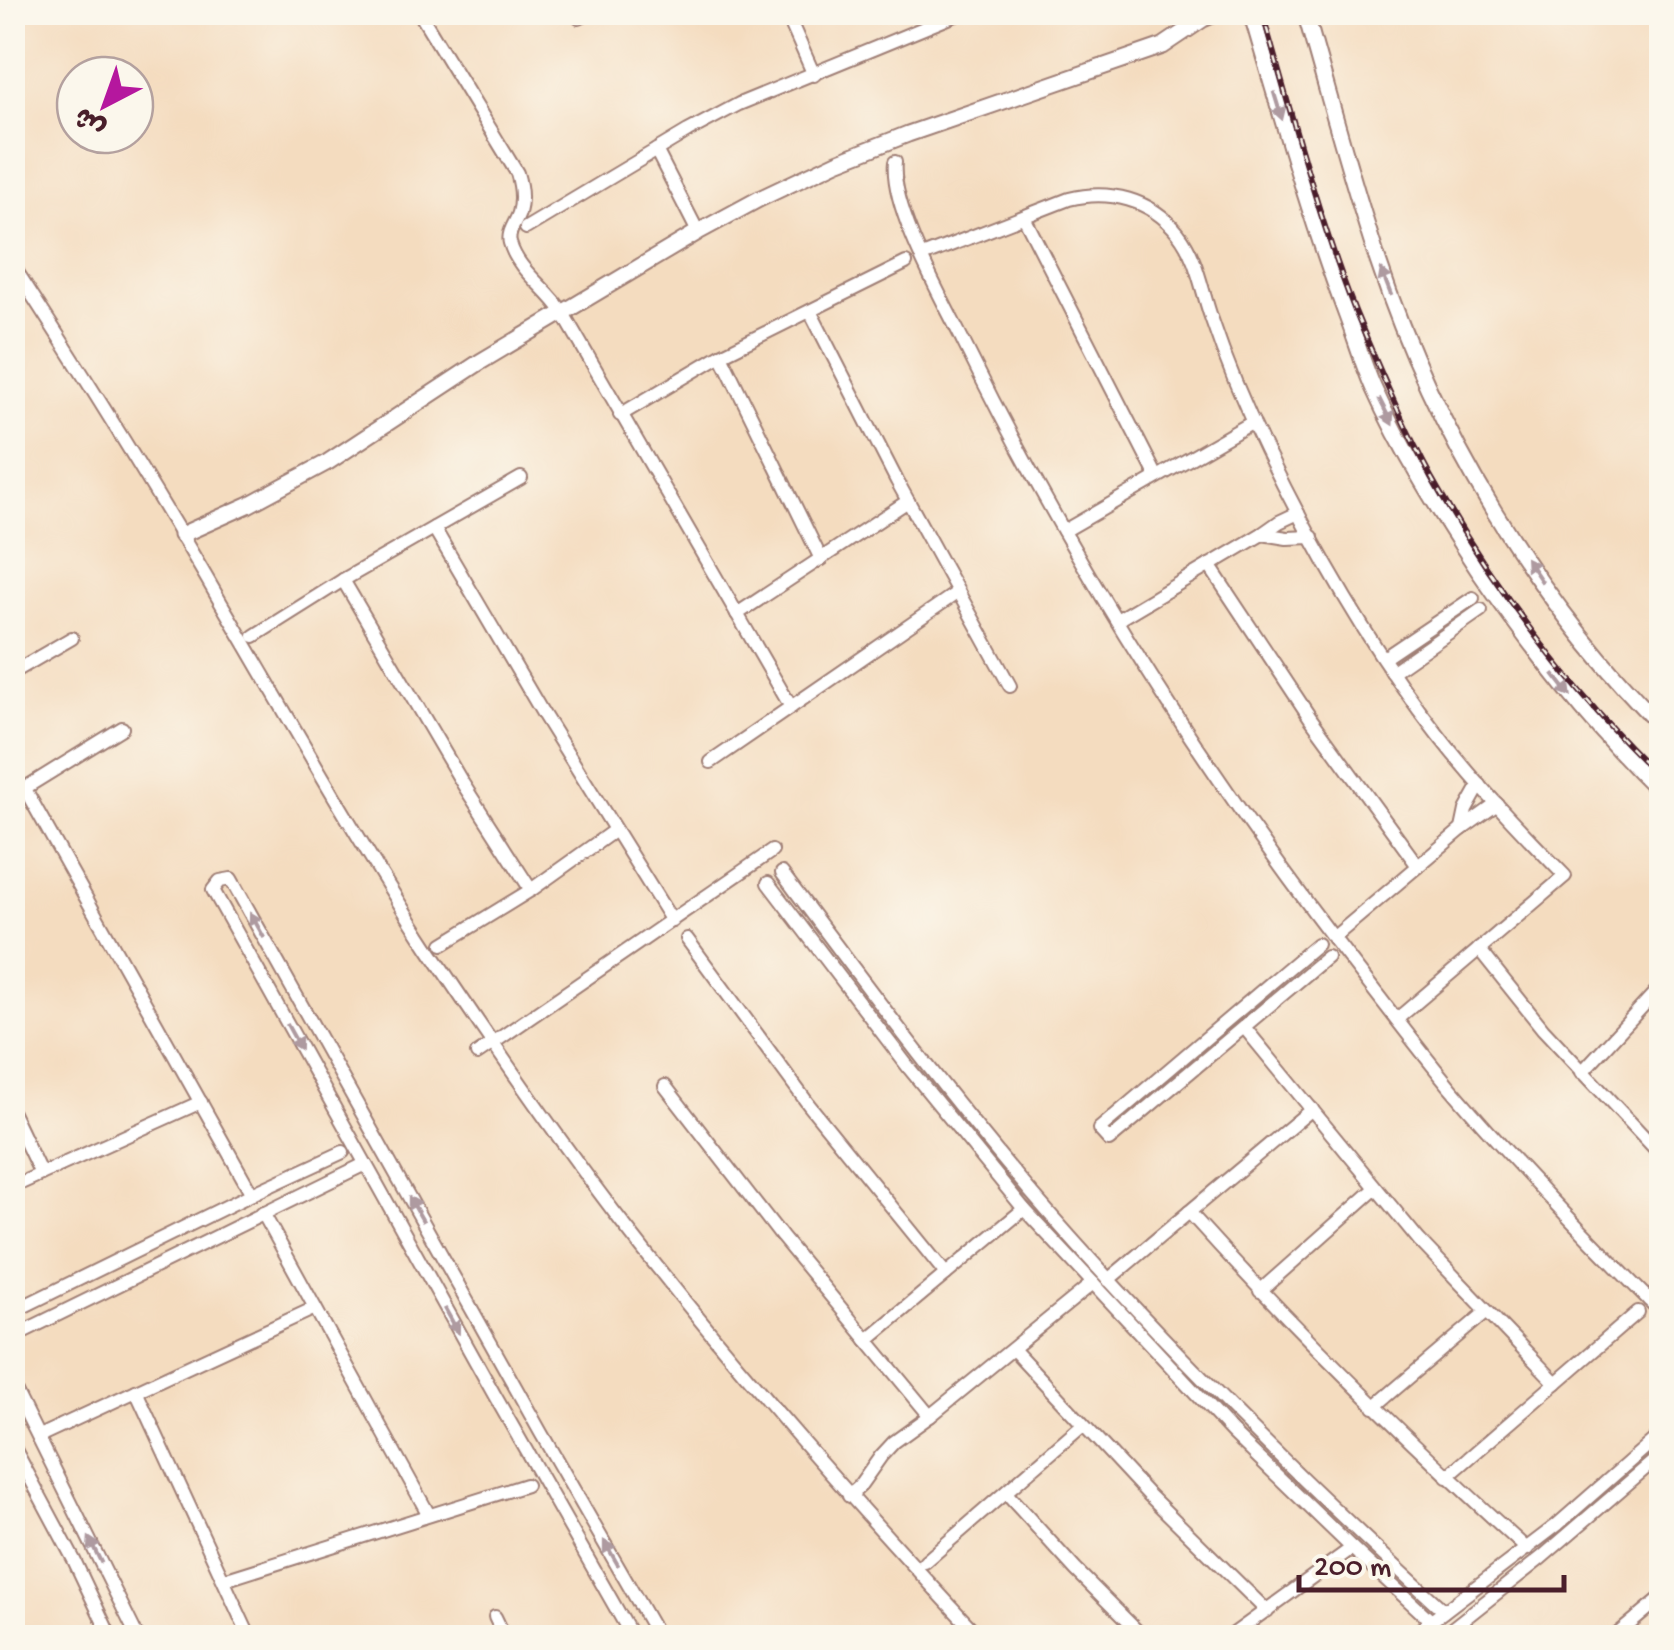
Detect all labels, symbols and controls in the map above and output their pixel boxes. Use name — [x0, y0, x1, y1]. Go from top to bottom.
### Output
north arrow — [55, 55, 155, 155]
one-way arrow — [1271, 91, 1286, 122]
text: ش — [69, 98, 114, 143]
one-way arrow — [1378, 266, 1393, 296]
one-way arrow — [1377, 398, 1394, 427]
one-way arrow — [1525, 556, 1544, 583]
one-way arrow — [1551, 672, 1571, 698]
one-way arrow — [249, 911, 266, 940]
one-way arrow — [286, 1022, 303, 1051]
one-way arrow — [408, 1195, 426, 1223]
one-way arrow — [444, 1306, 461, 1335]
scale bar — [1299, 1530, 1564, 1592]
one-way arrow — [87, 1535, 104, 1564]
one-way arrow — [603, 1539, 620, 1567]
text: 200 m — [1314, 1552, 1391, 1587]

